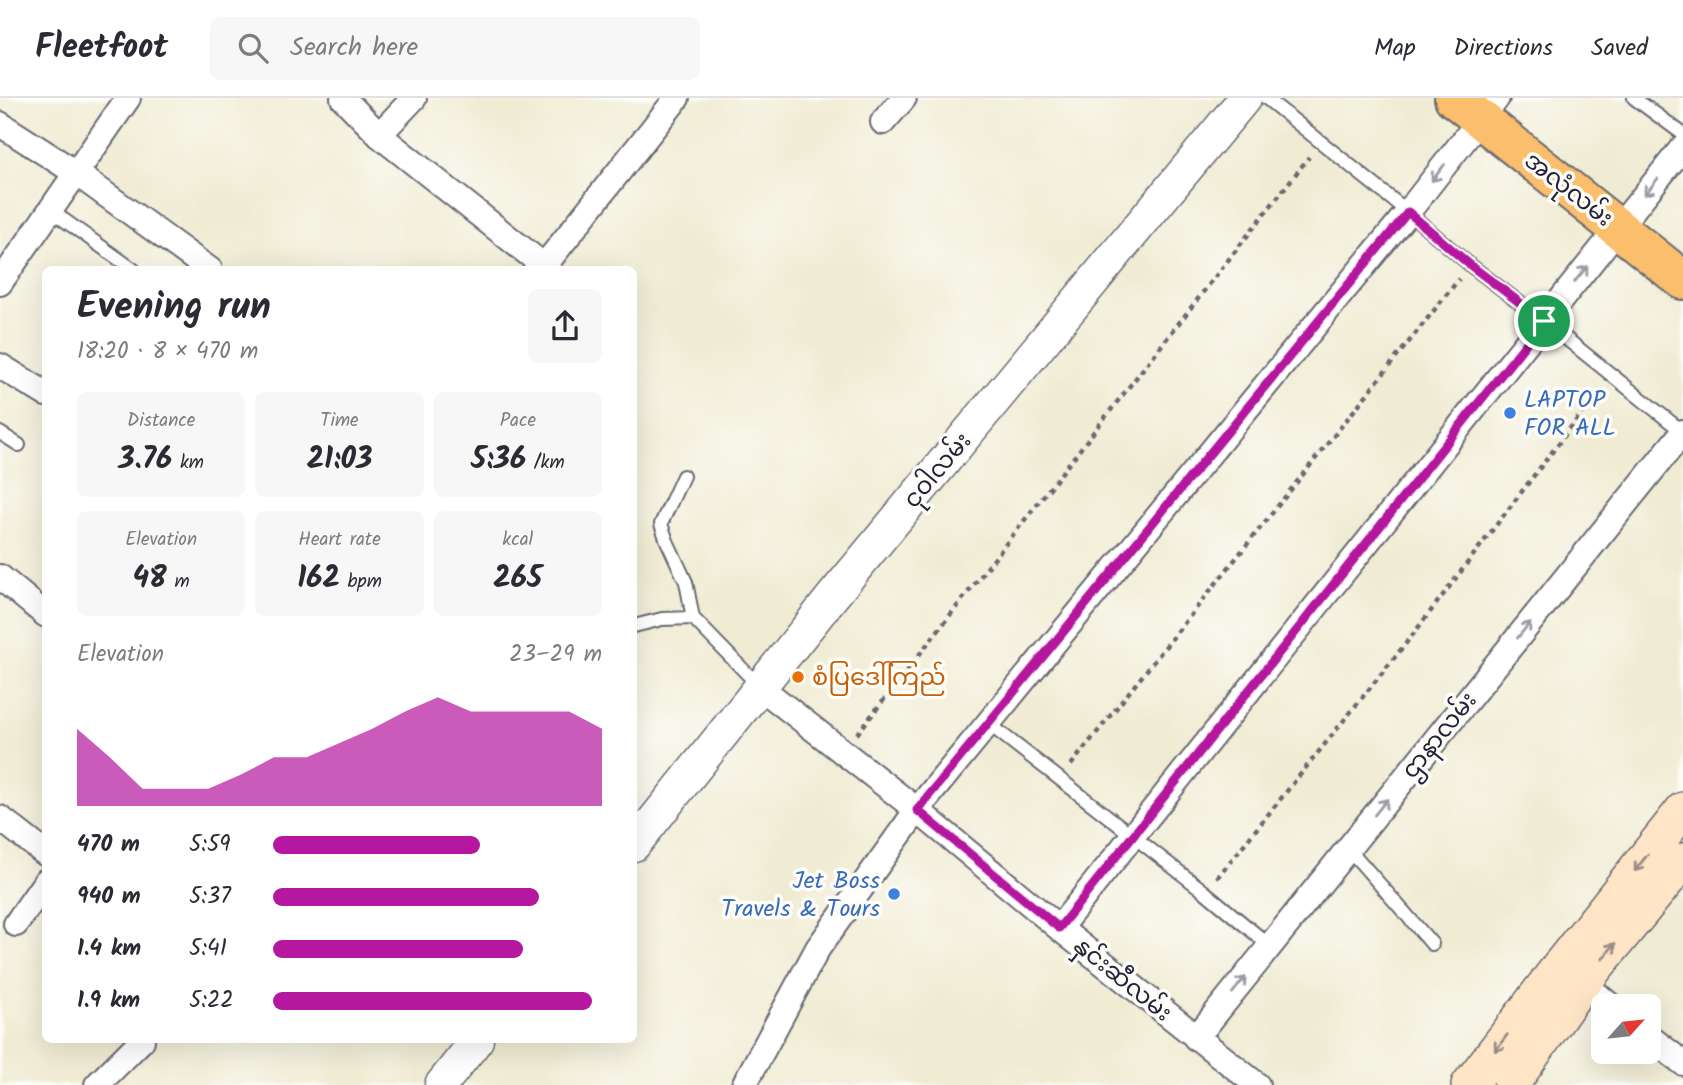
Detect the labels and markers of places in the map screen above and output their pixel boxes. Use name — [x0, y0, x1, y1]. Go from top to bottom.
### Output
pin — [1514, 291, 1574, 351]
place label: LAPTOP FOR ALL — [1524, 381, 1616, 448]
marker: LAPTOP FOR ALL — [1502, 405, 1518, 421]
place label: စံပြဒေါ်ကြည် — [812, 659, 946, 698]
marker: စံပြဒေါ်ကြည် — [790, 669, 806, 685]
place label: Jet Boss Travels & Tours — [721, 862, 880, 929]
marker: Jet Boss Travels & Tours — [886, 886, 902, 902]

